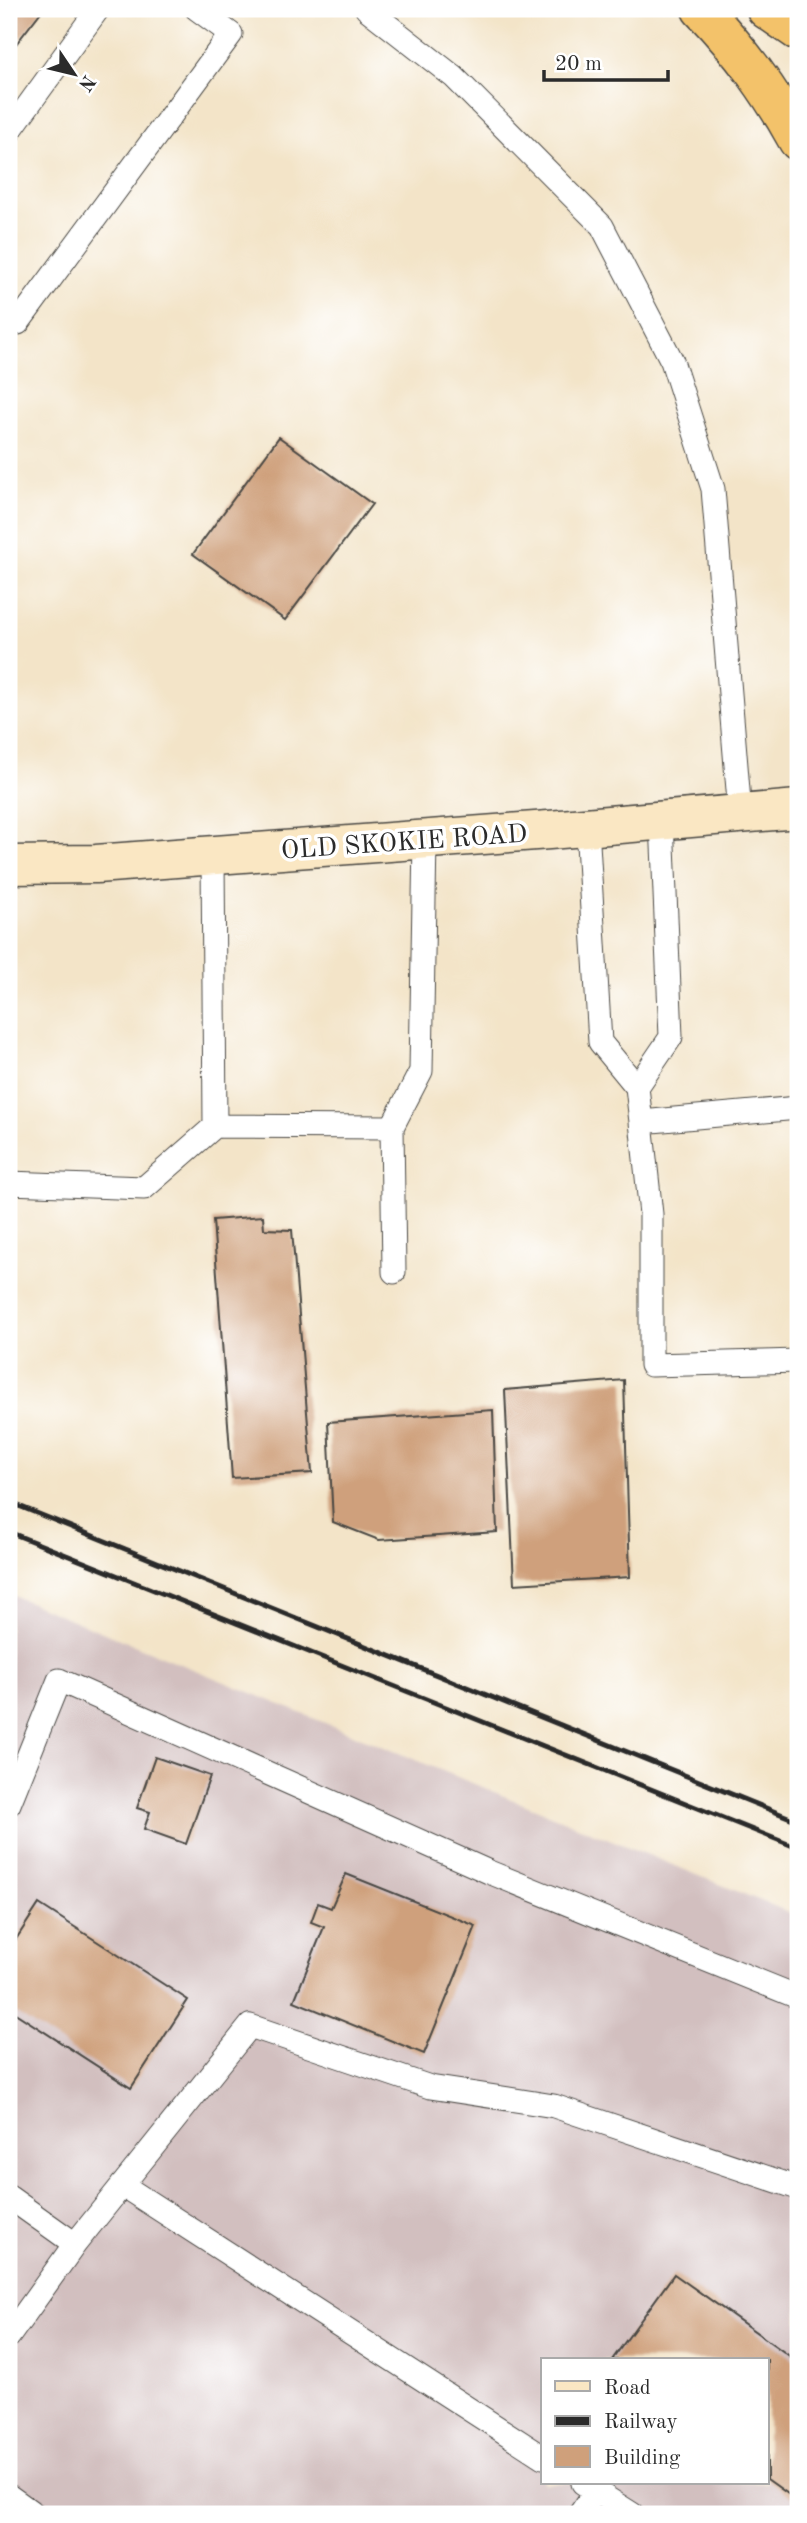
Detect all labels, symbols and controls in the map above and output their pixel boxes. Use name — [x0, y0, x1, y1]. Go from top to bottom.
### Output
north arrow — [38, 38, 108, 108]
scale bar — [544, 38, 669, 82]
text: 20 m — [555, 54, 602, 75]
text: N — [74, 71, 98, 94]
street label: OLD SKOKIE ROAD — [280, 821, 528, 865]
legend — [541, 2358, 768, 2484]
text: Road — [604, 2378, 651, 2399]
text: Railway — [604, 2412, 678, 2433]
text: Building — [604, 2448, 681, 2469]

